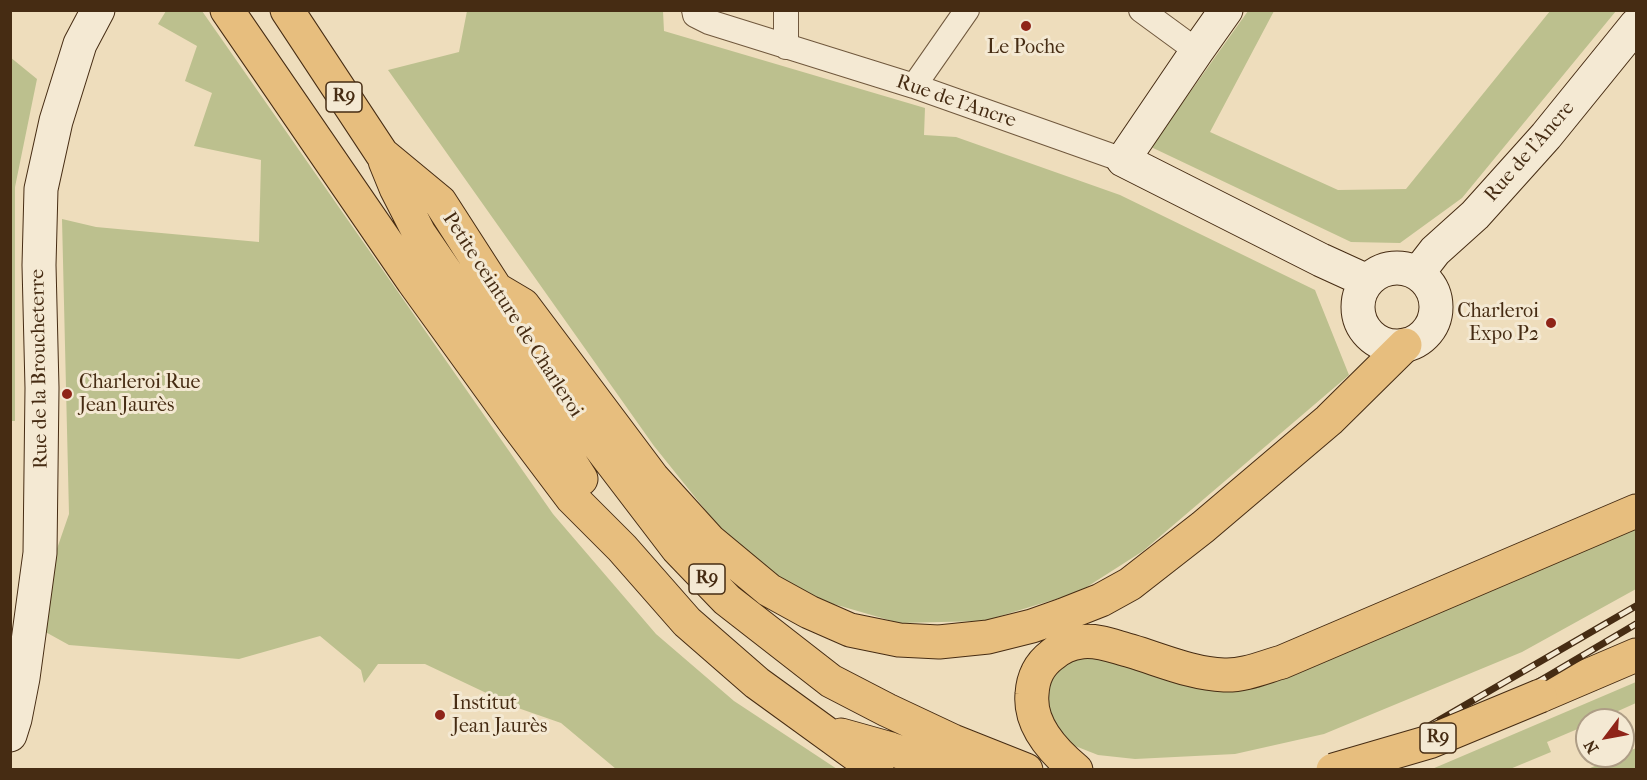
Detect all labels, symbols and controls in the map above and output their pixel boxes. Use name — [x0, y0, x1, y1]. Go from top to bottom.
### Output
marker: Le Poche — [1019, 19, 1033, 33]
place label: Le Poche — [987, 36, 1065, 60]
street label: Rue de l'Ancre — [893, 70, 1019, 134]
road number: R9 — [326, 82, 362, 112]
street label: Rue de l'Ancre — [1480, 97, 1580, 207]
street label: Petite ceinture de Charleroi — [437, 208, 587, 422]
street label: Rue de la Broucheterre — [26, 269, 54, 469]
place label: Charleroi Expo P2 — [1457, 300, 1539, 347]
marker: Charleroi Expo P2 — [1544, 316, 1558, 330]
place label: Charleroi Rue Jean Jaurès — [79, 371, 200, 418]
marker: Charleroi Rue Jean Jaurès — [60, 387, 74, 401]
road number: R9 — [689, 564, 725, 594]
place label: Institut Jean Jaurès — [452, 692, 547, 739]
marker: Institut Jean Jaurès — [433, 708, 447, 722]
north arrow — [1575, 708, 1635, 768]
road number: R9 — [1420, 723, 1456, 753]
text: N — [1580, 737, 1602, 757]

